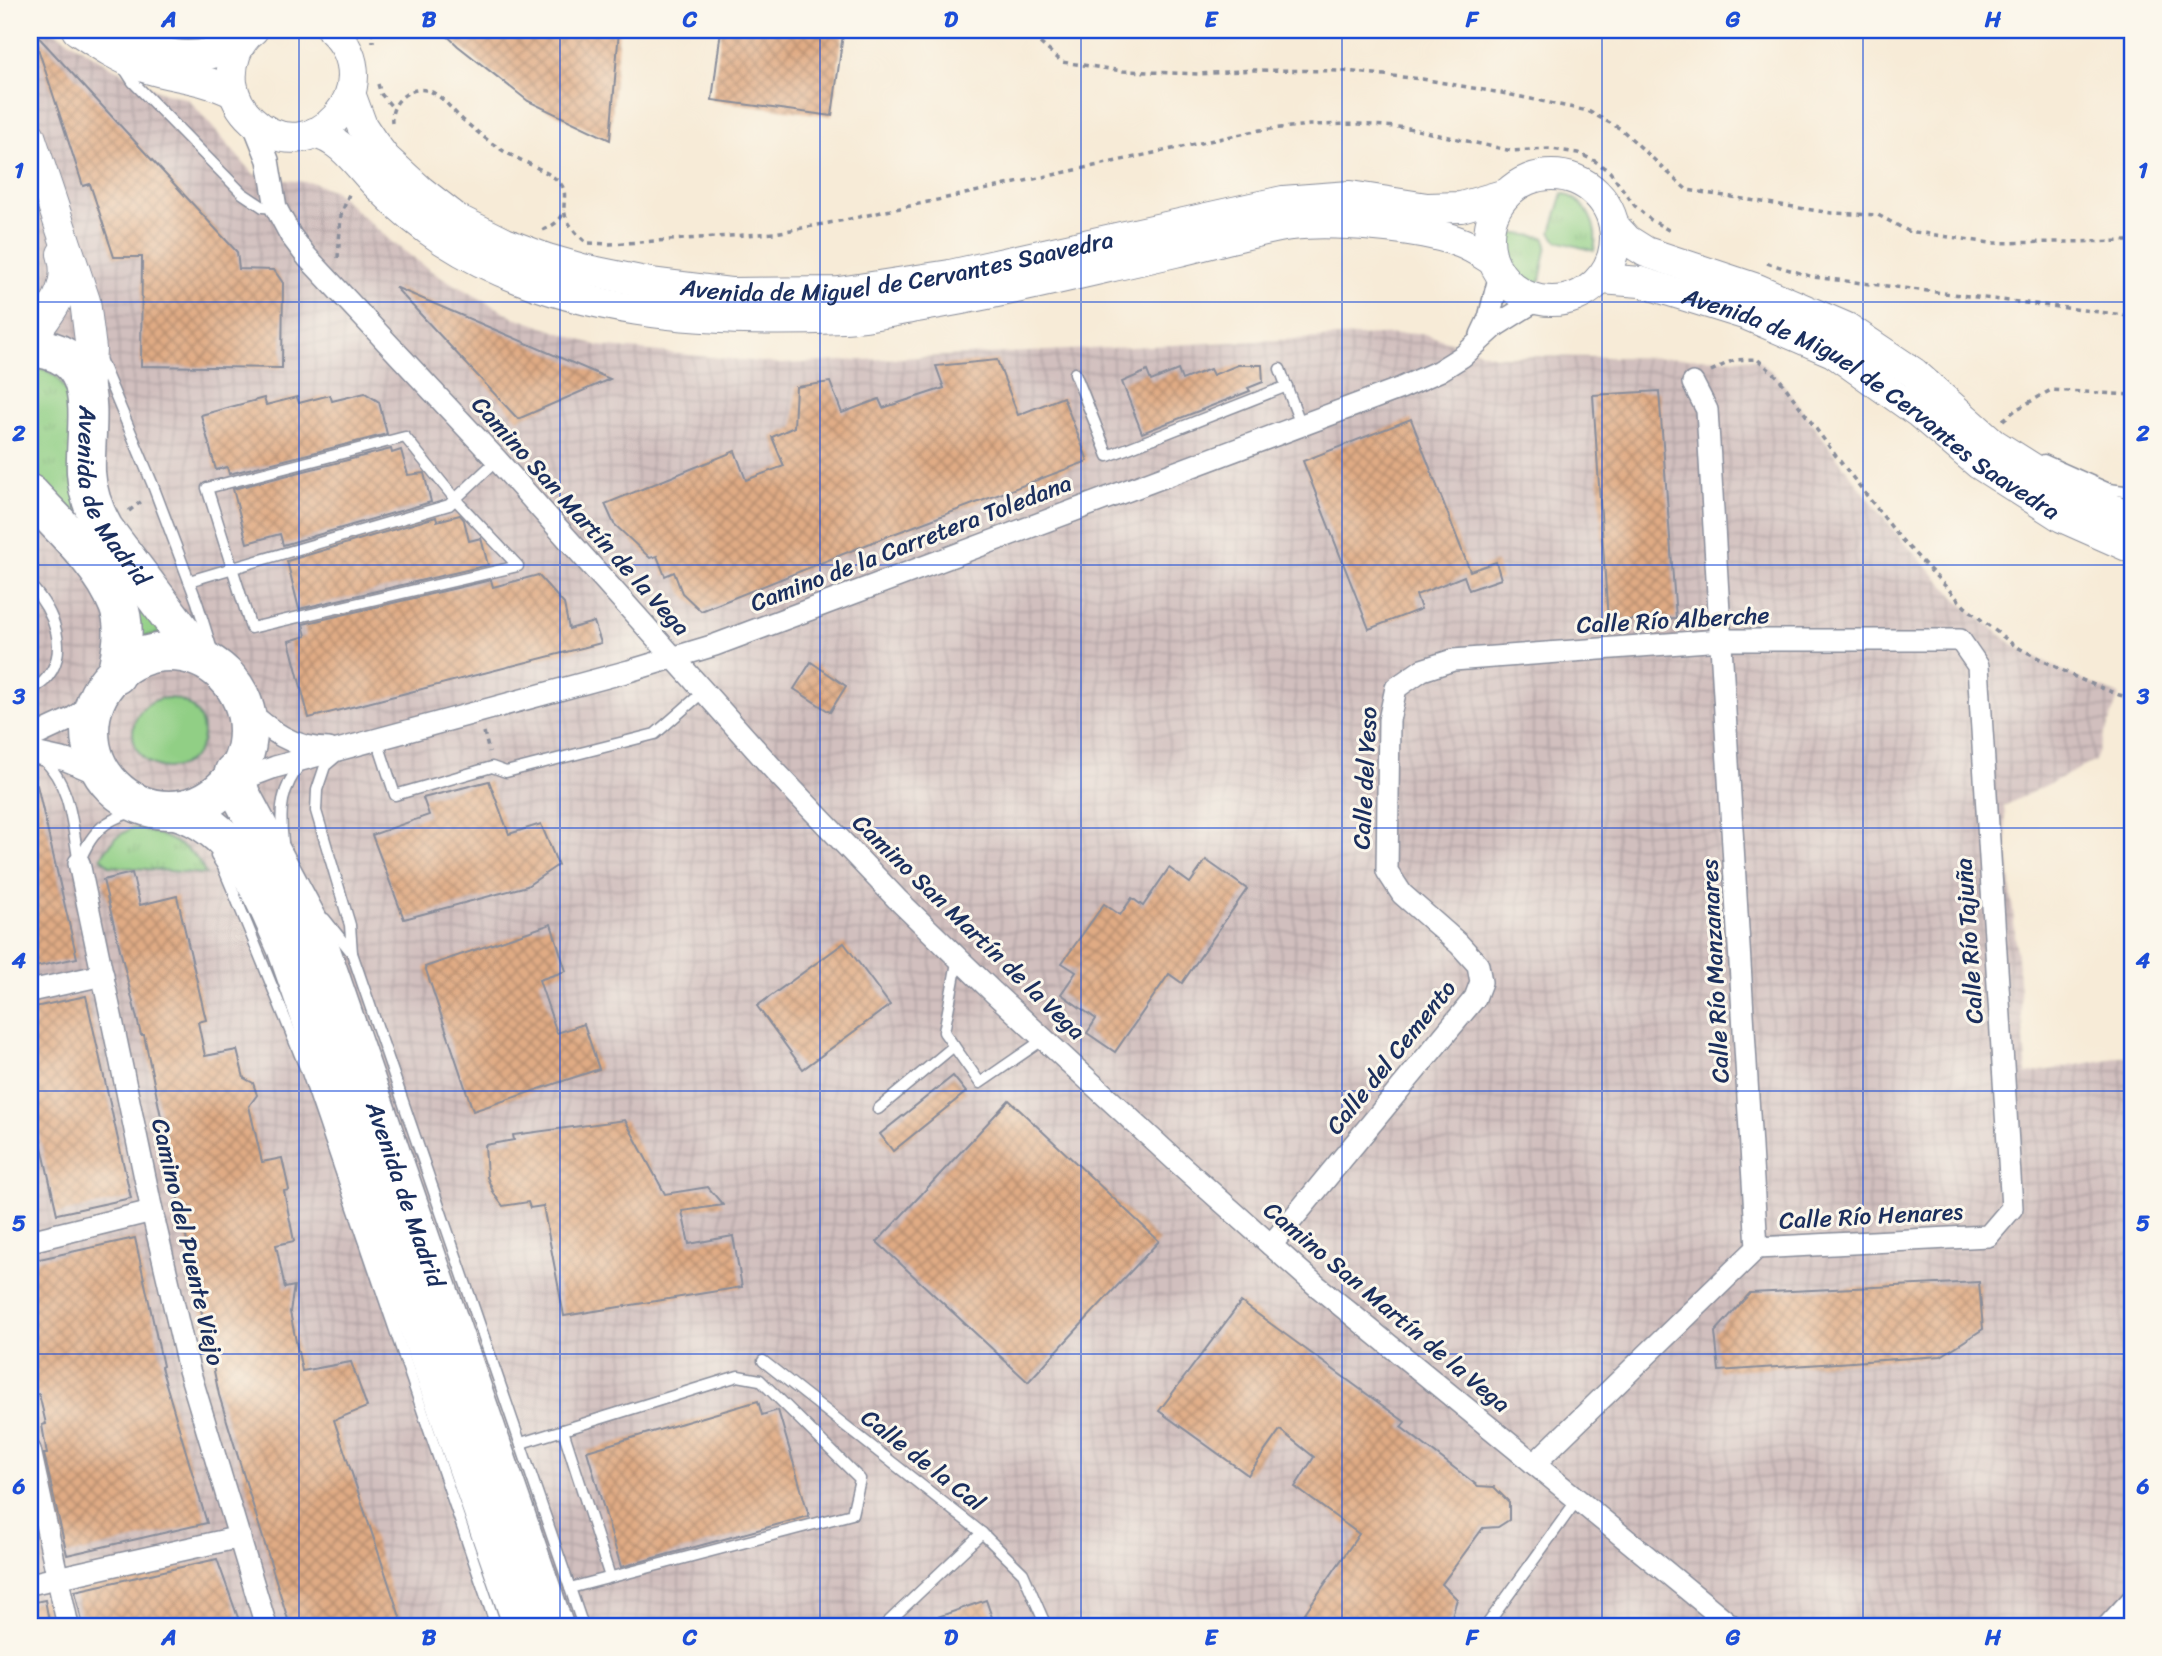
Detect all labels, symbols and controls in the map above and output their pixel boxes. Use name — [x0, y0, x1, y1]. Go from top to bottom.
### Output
text: A — [160, 0, 177, 40]
text: B — [422, 0, 437, 40]
text: C — [682, 0, 698, 40]
text: D — [944, 0, 959, 40]
text: E — [1205, 0, 1220, 40]
text: F — [1465, 0, 1480, 40]
text: G — [1725, 0, 1741, 40]
text: H — [1984, 0, 2002, 40]
text: 1 — [14, 150, 24, 191]
text: 1 — [2138, 150, 2148, 191]
street label: Avenida de Miguel de Cervantes Saavedra — [677, 218, 1117, 314]
street label: Avenida de Miguel de Cervantes Saavedra — [1676, 275, 2069, 532]
street label: Camino San Martín de la Vega — [461, 386, 701, 646]
street label: Avenida de Madrid — [65, 404, 163, 597]
text: 2 — [11, 413, 26, 454]
text: 2 — [2135, 413, 2150, 454]
street label: Camino de la Carretera Toledana — [744, 462, 1078, 624]
street label: Calle Río Alberche — [1576, 594, 1770, 646]
text: 3 — [12, 676, 26, 717]
text: 3 — [2136, 676, 2150, 717]
street label: Calle del Yeso — [1340, 706, 1390, 850]
street label: Camino San Martín de la Vega — [842, 803, 1096, 1051]
street label: Calle Río Tajuña — [1942, 857, 1996, 1025]
street label: Calle Río Manzanares — [1688, 858, 1742, 1084]
text: 4 — [11, 940, 27, 981]
text: 4 — [2135, 940, 2151, 981]
street label: Calle del Cemento — [1315, 970, 1467, 1144]
street label: Avenida de Madrid — [353, 1095, 457, 1295]
street label: Camino del Puente Viejo — [139, 1114, 237, 1370]
street label: Camino San Martín de la Vega — [1254, 1190, 1520, 1424]
street label: Calle Río Henares — [1778, 1190, 1964, 1242]
text: 5 — [12, 1203, 26, 1244]
text: 5 — [2136, 1203, 2150, 1244]
street label: Calle de la Cal — [851, 1398, 995, 1523]
text: 6 — [11, 1466, 26, 1507]
text: 6 — [2135, 1466, 2150, 1507]
text: A — [160, 1617, 177, 1656]
text: B — [422, 1617, 437, 1656]
text: C — [682, 1617, 698, 1656]
text: D — [944, 1617, 959, 1656]
text: E — [1205, 1617, 1220, 1656]
text: F — [1465, 1617, 1480, 1656]
text: G — [1725, 1617, 1741, 1656]
text: H — [1984, 1617, 2002, 1656]

